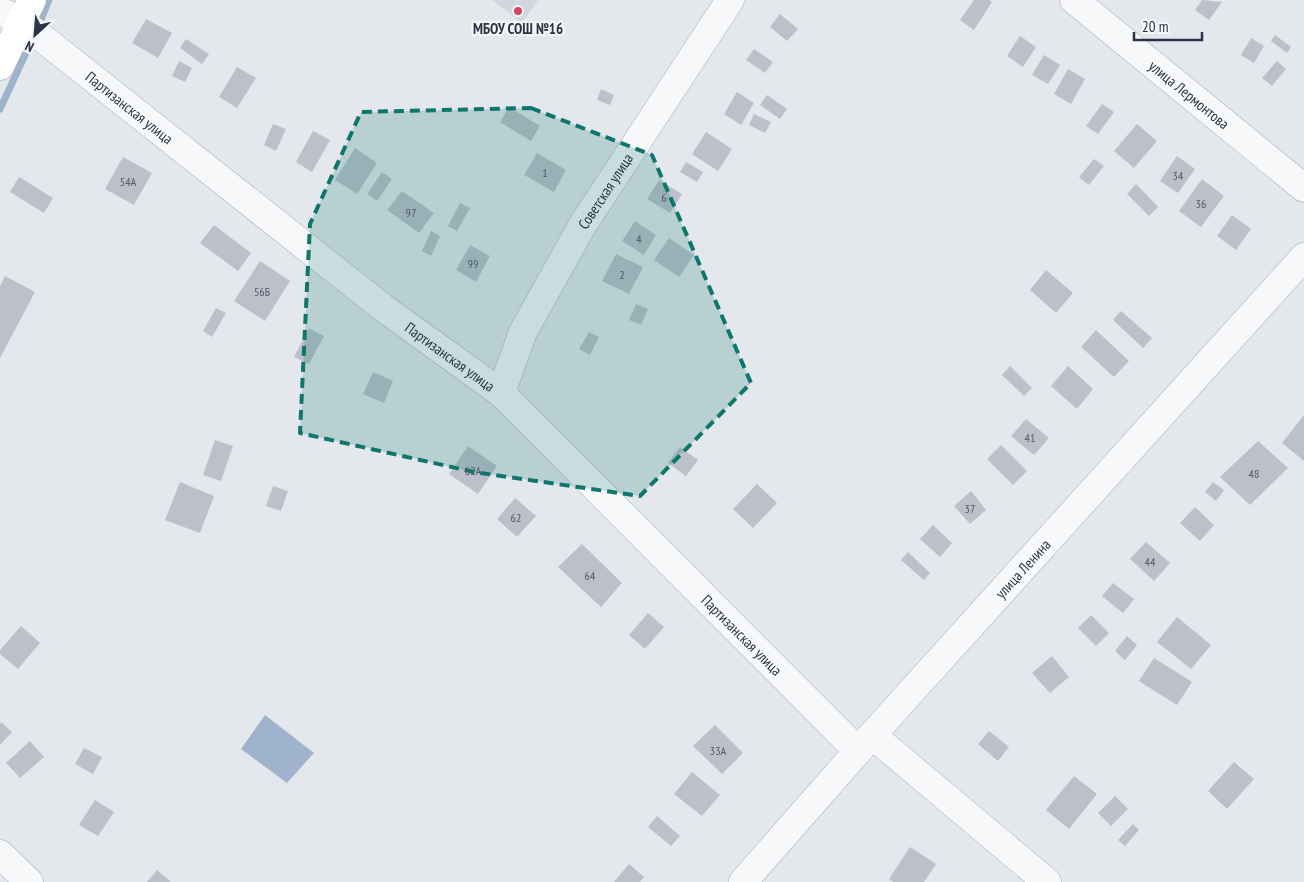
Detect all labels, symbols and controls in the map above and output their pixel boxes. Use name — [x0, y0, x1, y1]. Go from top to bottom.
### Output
marker: МБОУ СОШ №16 — [512, 5, 524, 17]
north arrow — [10, 10, 60, 60]
scale bar — [1134, 10, 1202, 42]
text: 20 m — [1142, 17, 1168, 36]
place label: МБОУ СОШ №16 — [473, 19, 563, 38]
text: N — [22, 37, 37, 56]
street label: улица Лермонтова — [1145, 56, 1233, 133]
street label: Партизанская улица — [82, 67, 177, 148]
street label: Советская улица — [573, 150, 637, 232]
house number: 1 — [542, 165, 548, 180]
house number: 34 — [1173, 168, 1184, 183]
house number: 54А — [120, 174, 137, 189]
house number: 6 — [661, 190, 667, 205]
house number: 36 — [1196, 196, 1206, 211]
house number: 97 — [406, 205, 416, 220]
house number: 4 — [636, 231, 642, 246]
house number: 99 — [468, 256, 478, 271]
house number: 2 — [619, 267, 625, 282]
house number: 56Б — [254, 284, 270, 299]
street label: Партизанская улица — [402, 317, 499, 395]
house number: 41 — [1025, 430, 1035, 445]
house number: 62А — [465, 463, 482, 478]
house number: 48 — [1249, 466, 1259, 481]
house number: 37 — [965, 501, 975, 516]
house number: 62 — [511, 510, 521, 525]
street label: улица Ленина — [991, 535, 1054, 602]
house number: 44 — [1145, 554, 1156, 569]
house number: 64 — [585, 568, 596, 583]
street label: Партизанская улица — [698, 590, 786, 679]
house number: 33А — [710, 743, 727, 758]

